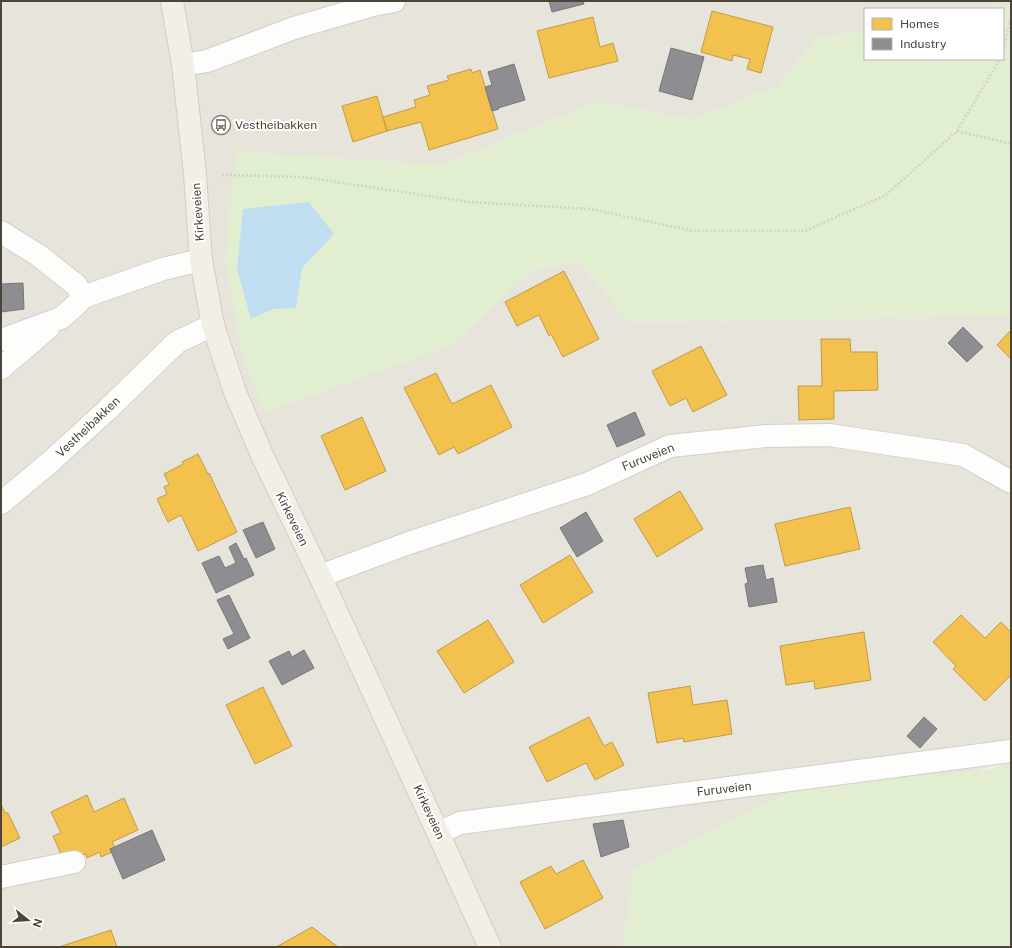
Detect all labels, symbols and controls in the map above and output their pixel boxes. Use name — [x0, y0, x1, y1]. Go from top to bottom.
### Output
legend — [864, 8, 1004, 60]
text: Homes — [900, 17, 939, 31]
text: Industry — [900, 37, 947, 51]
bus stop icon: Vestheibakken — [210, 114, 232, 136]
place label: Vestheibakken — [235, 118, 317, 132]
street label: Kirkeveien — [189, 182, 207, 242]
street label: Vestheibakken — [53, 394, 123, 460]
street label: Furuveien — [620, 440, 676, 474]
street label: Kirkeveien — [273, 490, 311, 548]
street label: Furuveien — [696, 779, 752, 799]
street label: Kirkeveien — [410, 783, 448, 842]
north arrow — [8, 900, 48, 940]
text: N — [31, 917, 45, 929]

